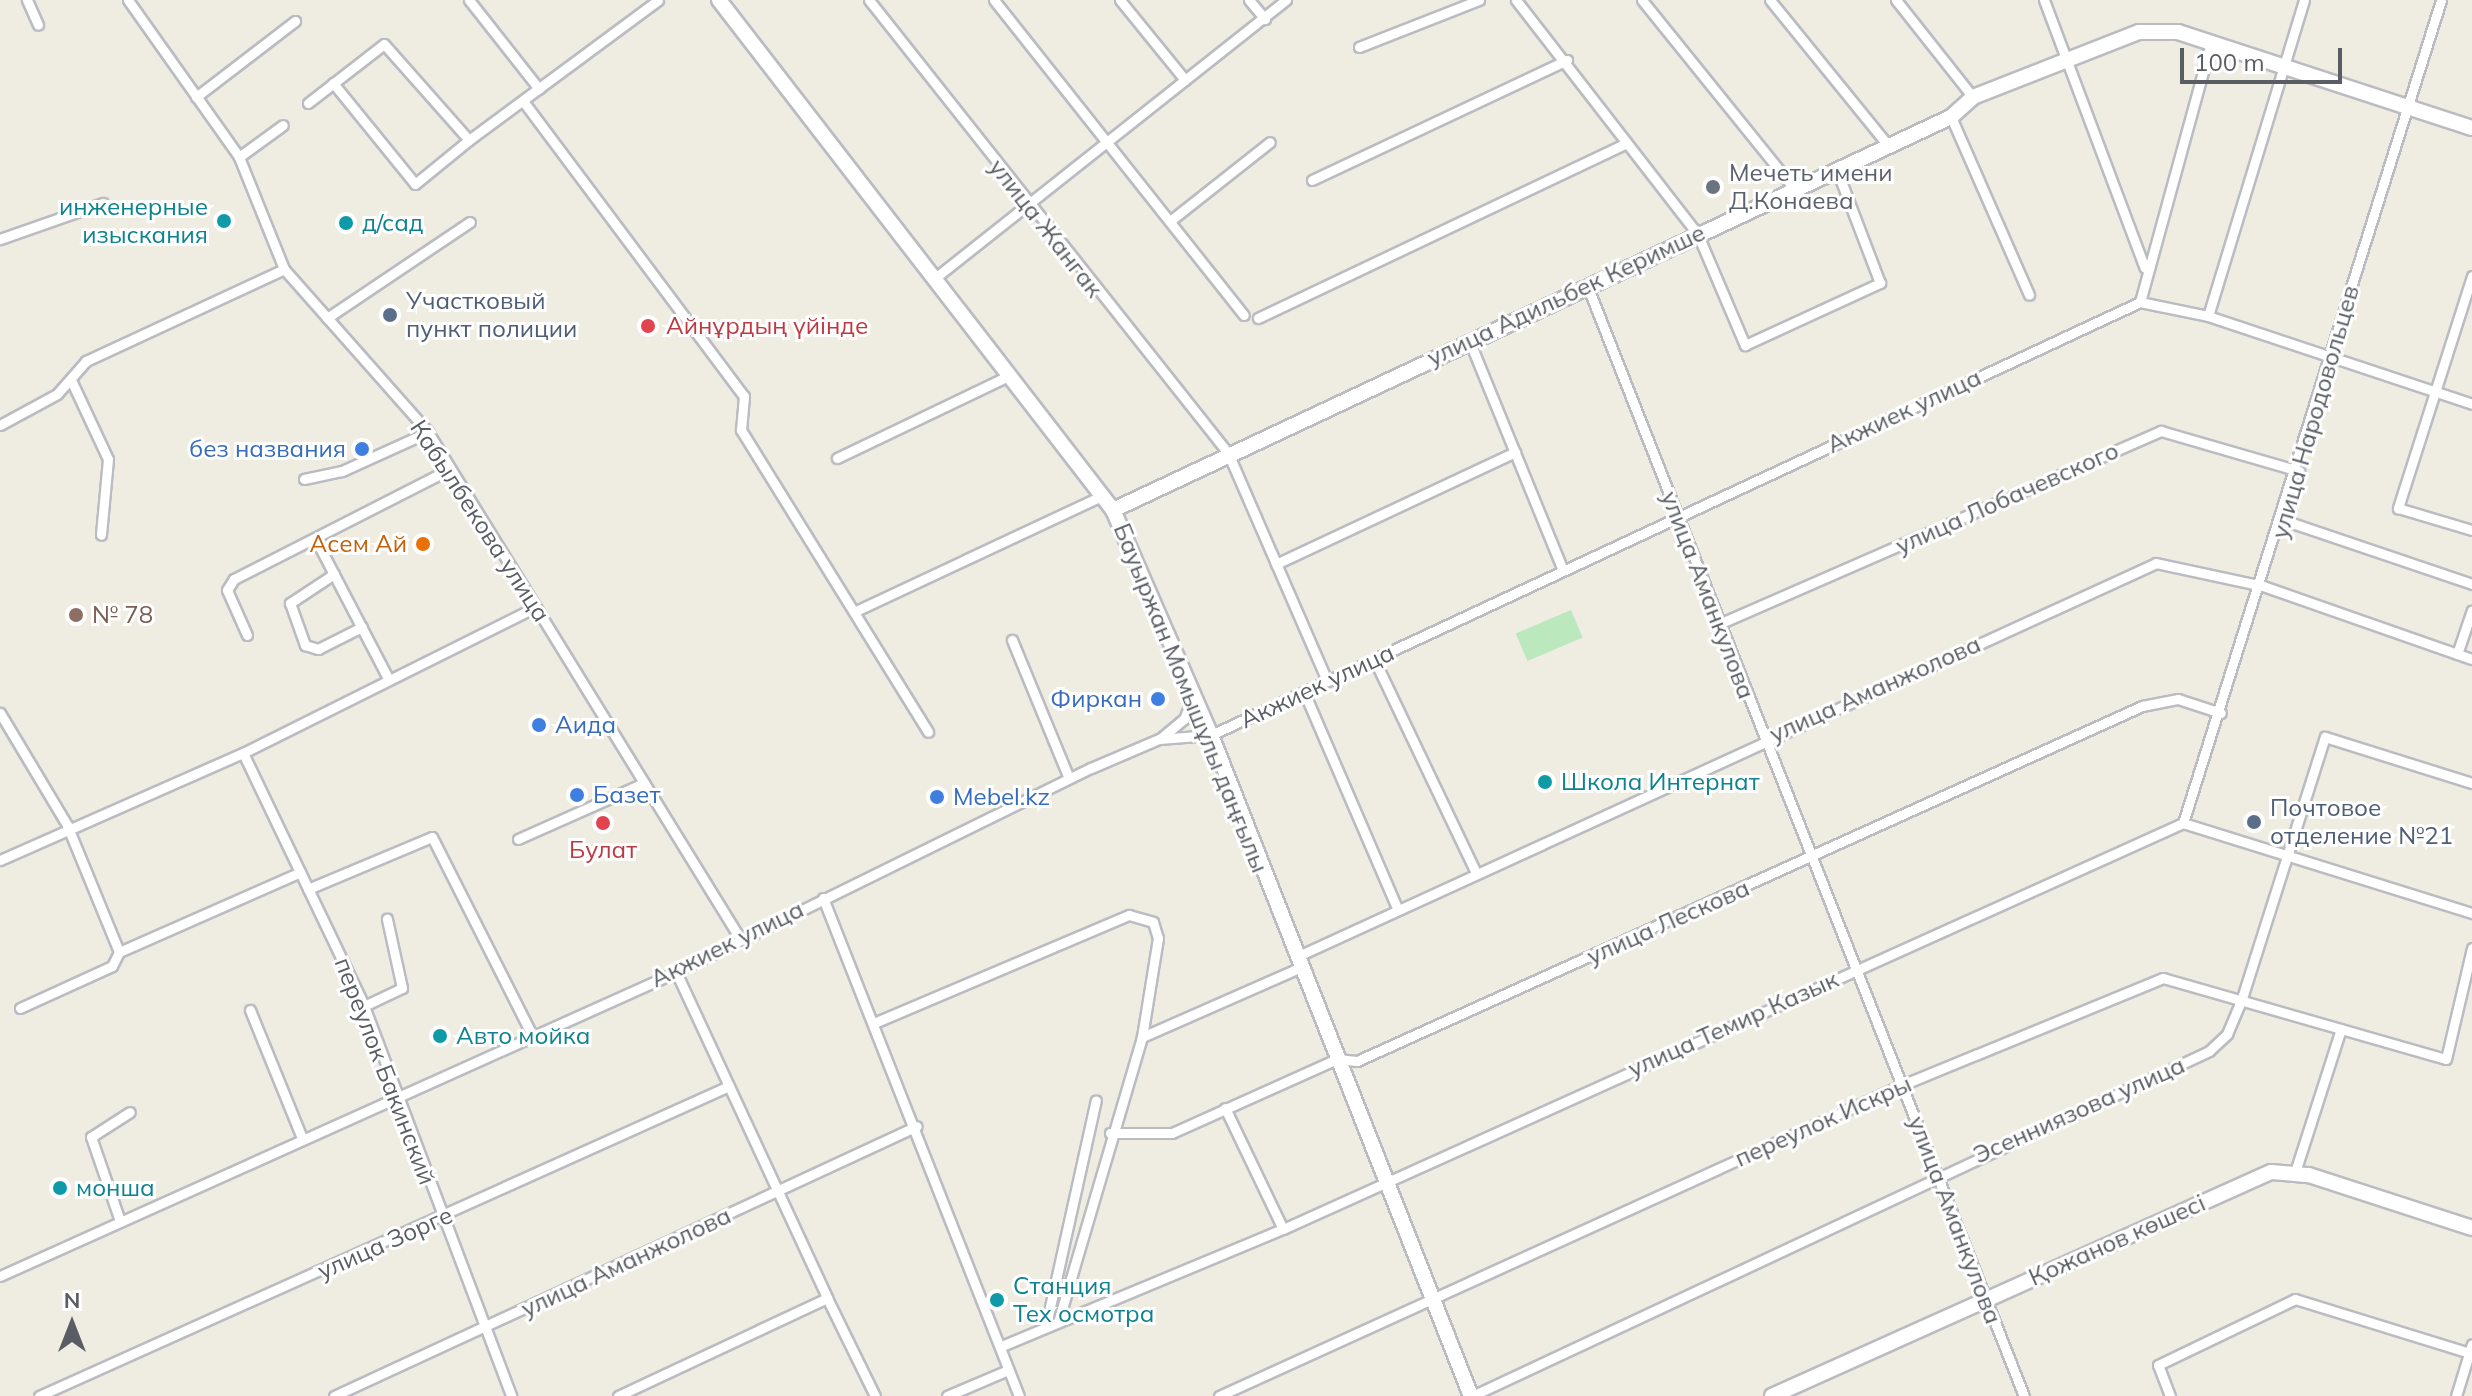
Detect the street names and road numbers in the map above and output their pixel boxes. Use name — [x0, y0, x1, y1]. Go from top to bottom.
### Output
street label: улица Жангак — [983, 153, 1109, 303]
street label: улица Адильбек Керимше — [1422, 218, 1710, 372]
street label: улица Народовольцев — [2265, 282, 2365, 542]
street label: Акжиек улица — [1822, 363, 1986, 459]
street label: Кабылбекова улица — [404, 415, 556, 627]
street label: улица Лобачевского — [1891, 436, 2123, 560]
street label: улица Аманкулова — [1655, 487, 1761, 703]
street label: Бауыржан Момышұлы даңғылы — [1108, 519, 1274, 877]
street label: улица Аманжолова — [1765, 629, 1985, 749]
street label: Акжиек улица — [1235, 638, 1399, 734]
street label: улица Лескова — [1582, 873, 1754, 971]
street label: Акжиек улица — [646, 895, 808, 993]
street label: переулок Бакинский — [328, 953, 442, 1189]
street label: улица Темир Казык — [1624, 965, 1842, 1083]
street label: Эсенниязова улица — [1969, 1050, 2189, 1170]
street label: переулок Искры — [1730, 1069, 1916, 1173]
street label: улица Аманкулова — [1902, 1112, 2008, 1328]
street label: Қожанов көшесі — [2024, 1188, 2210, 1292]
street label: улица Зорге — [313, 1200, 457, 1286]
street label: улица Аманжолова — [517, 1201, 735, 1323]

